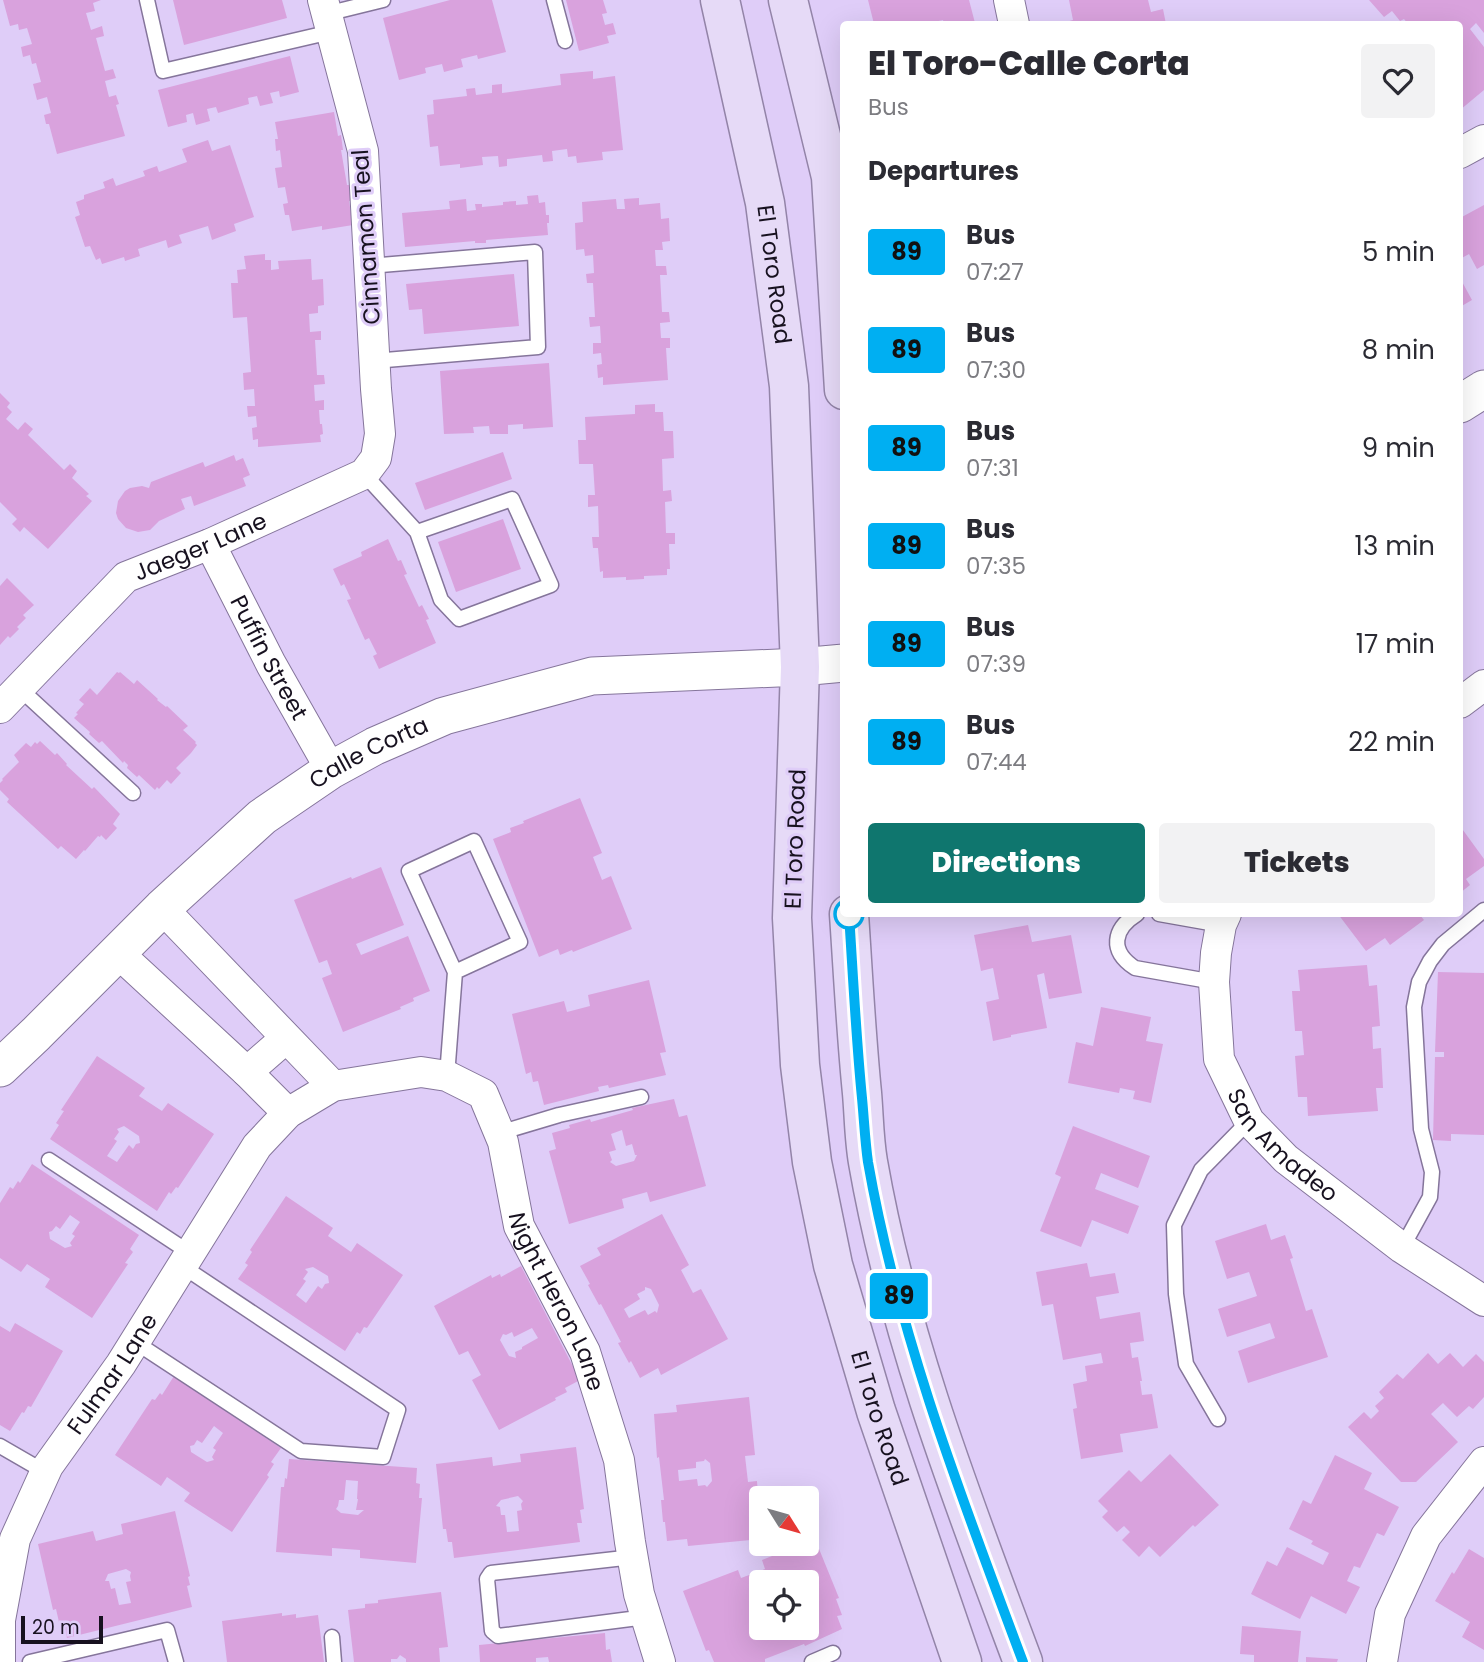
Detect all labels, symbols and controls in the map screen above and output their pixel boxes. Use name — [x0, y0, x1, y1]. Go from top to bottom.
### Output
text: El Toro-Calle Corta — [868, 40, 1190, 87]
button: heart — [1361, 44, 1435, 118]
text: Bus — [868, 91, 909, 123]
street label: Cinnamon Teal — [344, 148, 388, 326]
text: Departures — [868, 153, 1019, 189]
street label: El Toro Road — [749, 203, 799, 346]
text: Bus — [966, 217, 1015, 253]
text: 5 min — [1362, 234, 1435, 270]
text: 89 — [891, 235, 922, 268]
text: 07:27 — [966, 256, 1024, 288]
text: Bus — [966, 315, 1015, 351]
text: 8 min — [1362, 332, 1435, 368]
text: 89 — [891, 333, 922, 366]
text: 07:30 — [966, 354, 1026, 386]
text: Bus — [966, 413, 1015, 449]
text: 9 min — [1362, 430, 1435, 466]
text: 89 — [891, 431, 922, 464]
text: 07:31 — [966, 452, 1019, 484]
street label: Jaeger Lane — [129, 504, 272, 588]
text: Bus — [966, 511, 1015, 547]
text: 13 min — [1355, 528, 1435, 564]
text: 89 — [891, 529, 922, 562]
text: 07:35 — [966, 550, 1026, 582]
street label: Puffin Street — [223, 590, 315, 726]
text: Bus — [966, 609, 1015, 645]
text: 17 min — [1356, 626, 1435, 662]
text: 89 — [891, 627, 922, 660]
text: 07:39 — [966, 648, 1026, 680]
text: Bus — [966, 707, 1015, 743]
street label: Calle Corta — [303, 709, 433, 796]
text: 22 min — [1348, 724, 1435, 760]
text: 89 — [891, 725, 922, 758]
text: 07:44 — [966, 746, 1027, 778]
street label: El Toro Road — [777, 768, 813, 910]
button: Directions — [868, 823, 1145, 903]
button: Tickets — [1159, 823, 1435, 903]
unlabelled marker — [834, 899, 864, 929]
street label: San Amadeo — [1220, 1083, 1345, 1209]
street label: Night Heron Lane — [501, 1210, 612, 1395]
line badge: 89 — [867, 1273, 930, 1319]
text: 89 — [884, 1279, 914, 1312]
street label: Fulmar Lane — [60, 1307, 165, 1441]
street label: El Toro Road — [843, 1347, 916, 1490]
north arrow — [749, 1486, 819, 1556]
map controls — [749, 1486, 819, 1640]
button: locate — [749, 1570, 819, 1640]
scale bar — [21, 1613, 103, 1645]
text: 20 m — [32, 1614, 80, 1641]

